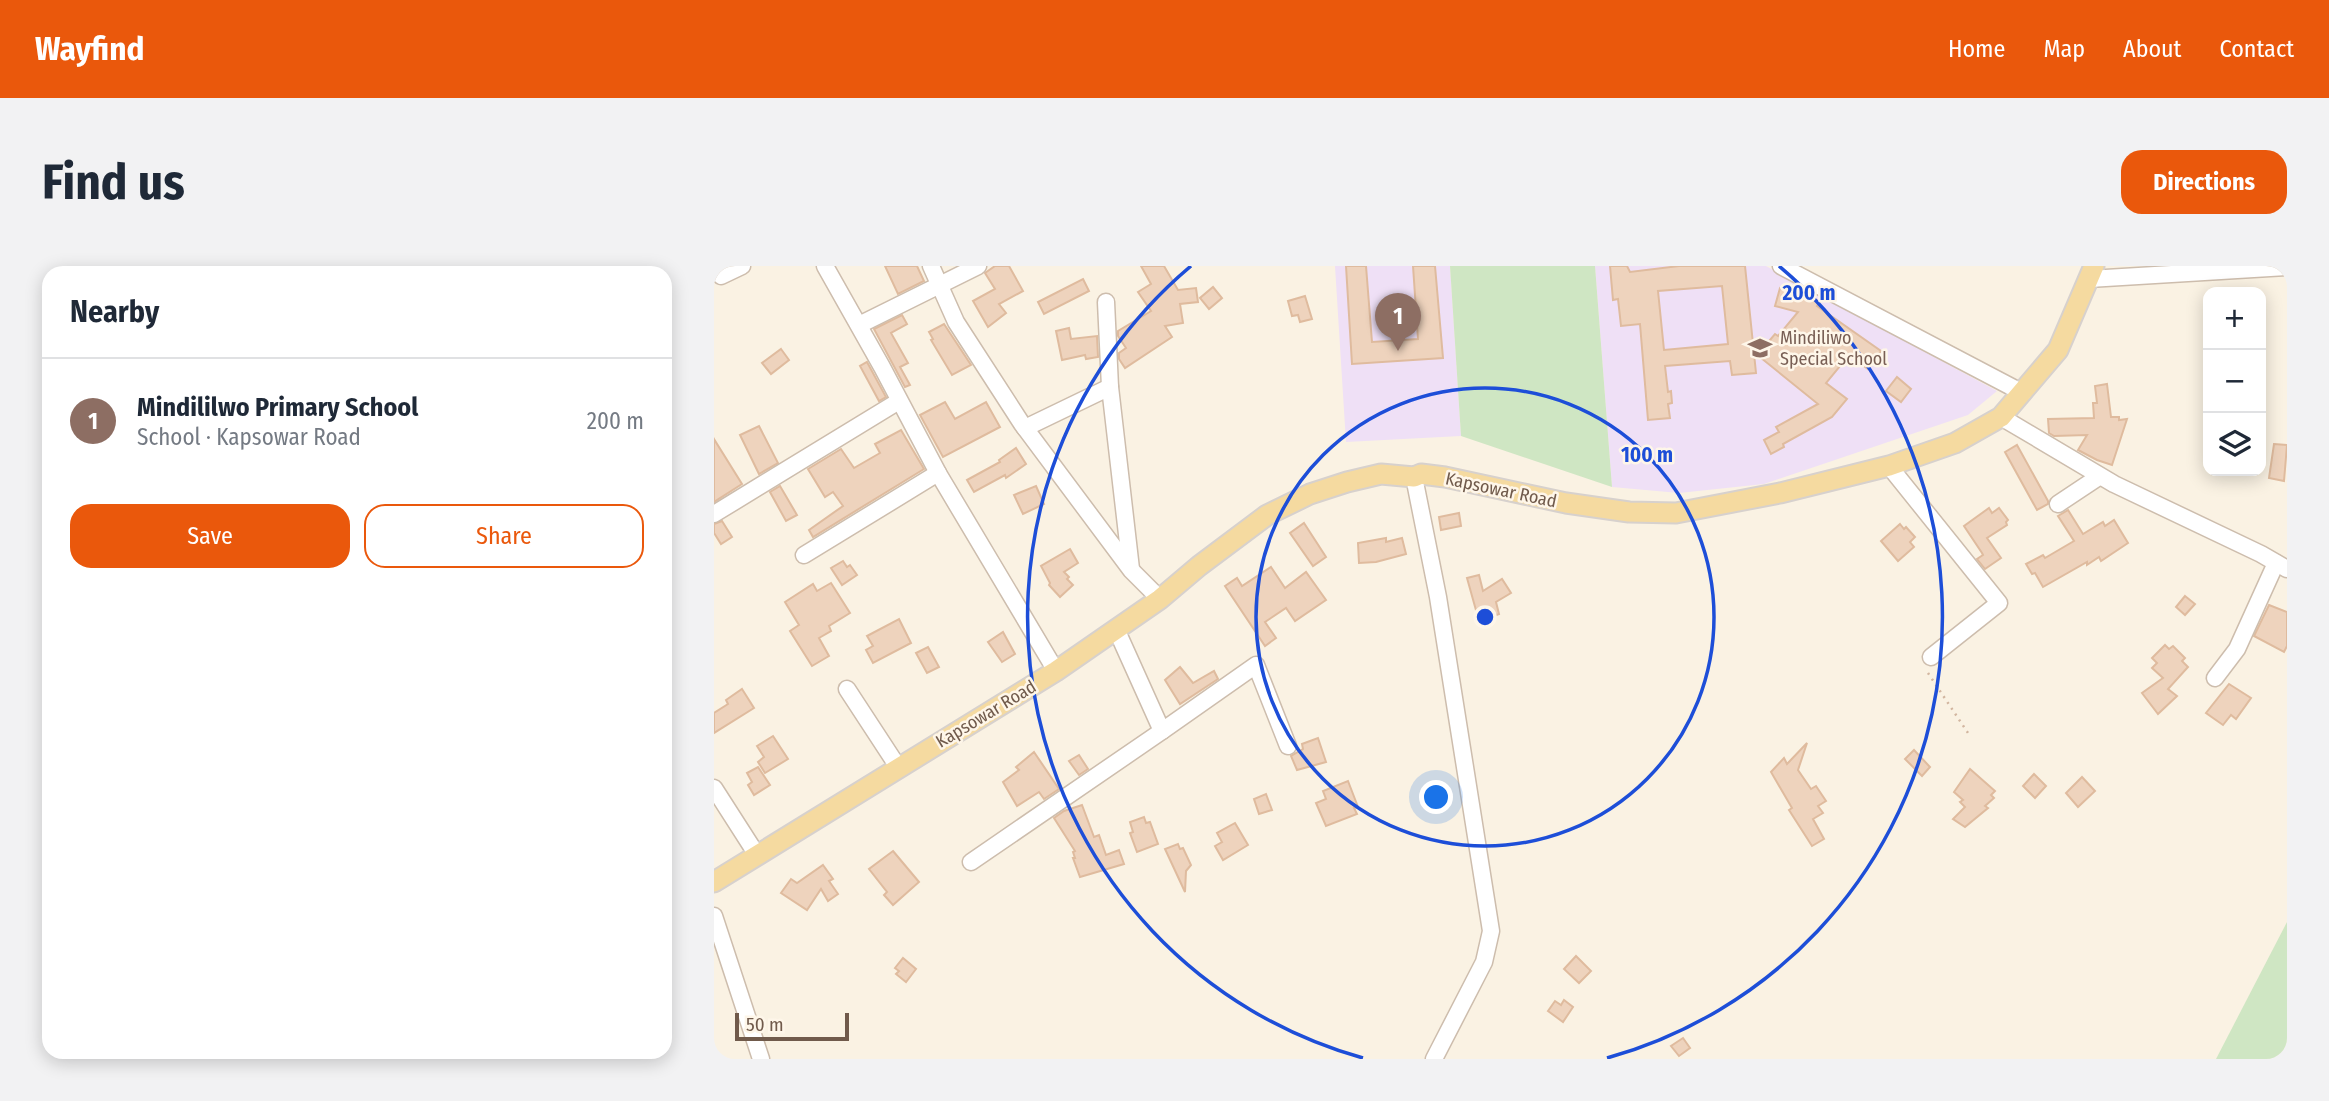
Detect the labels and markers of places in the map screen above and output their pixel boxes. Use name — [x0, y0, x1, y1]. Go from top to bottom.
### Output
pin: 1 — [1375, 293, 1421, 351]
place label: Mindiliwo Special School — [1780, 327, 1887, 370]
school or university icon: Mindiliwo Special School — [1746, 334, 1774, 362]
centre of rings — [1473, 605, 1497, 629]

